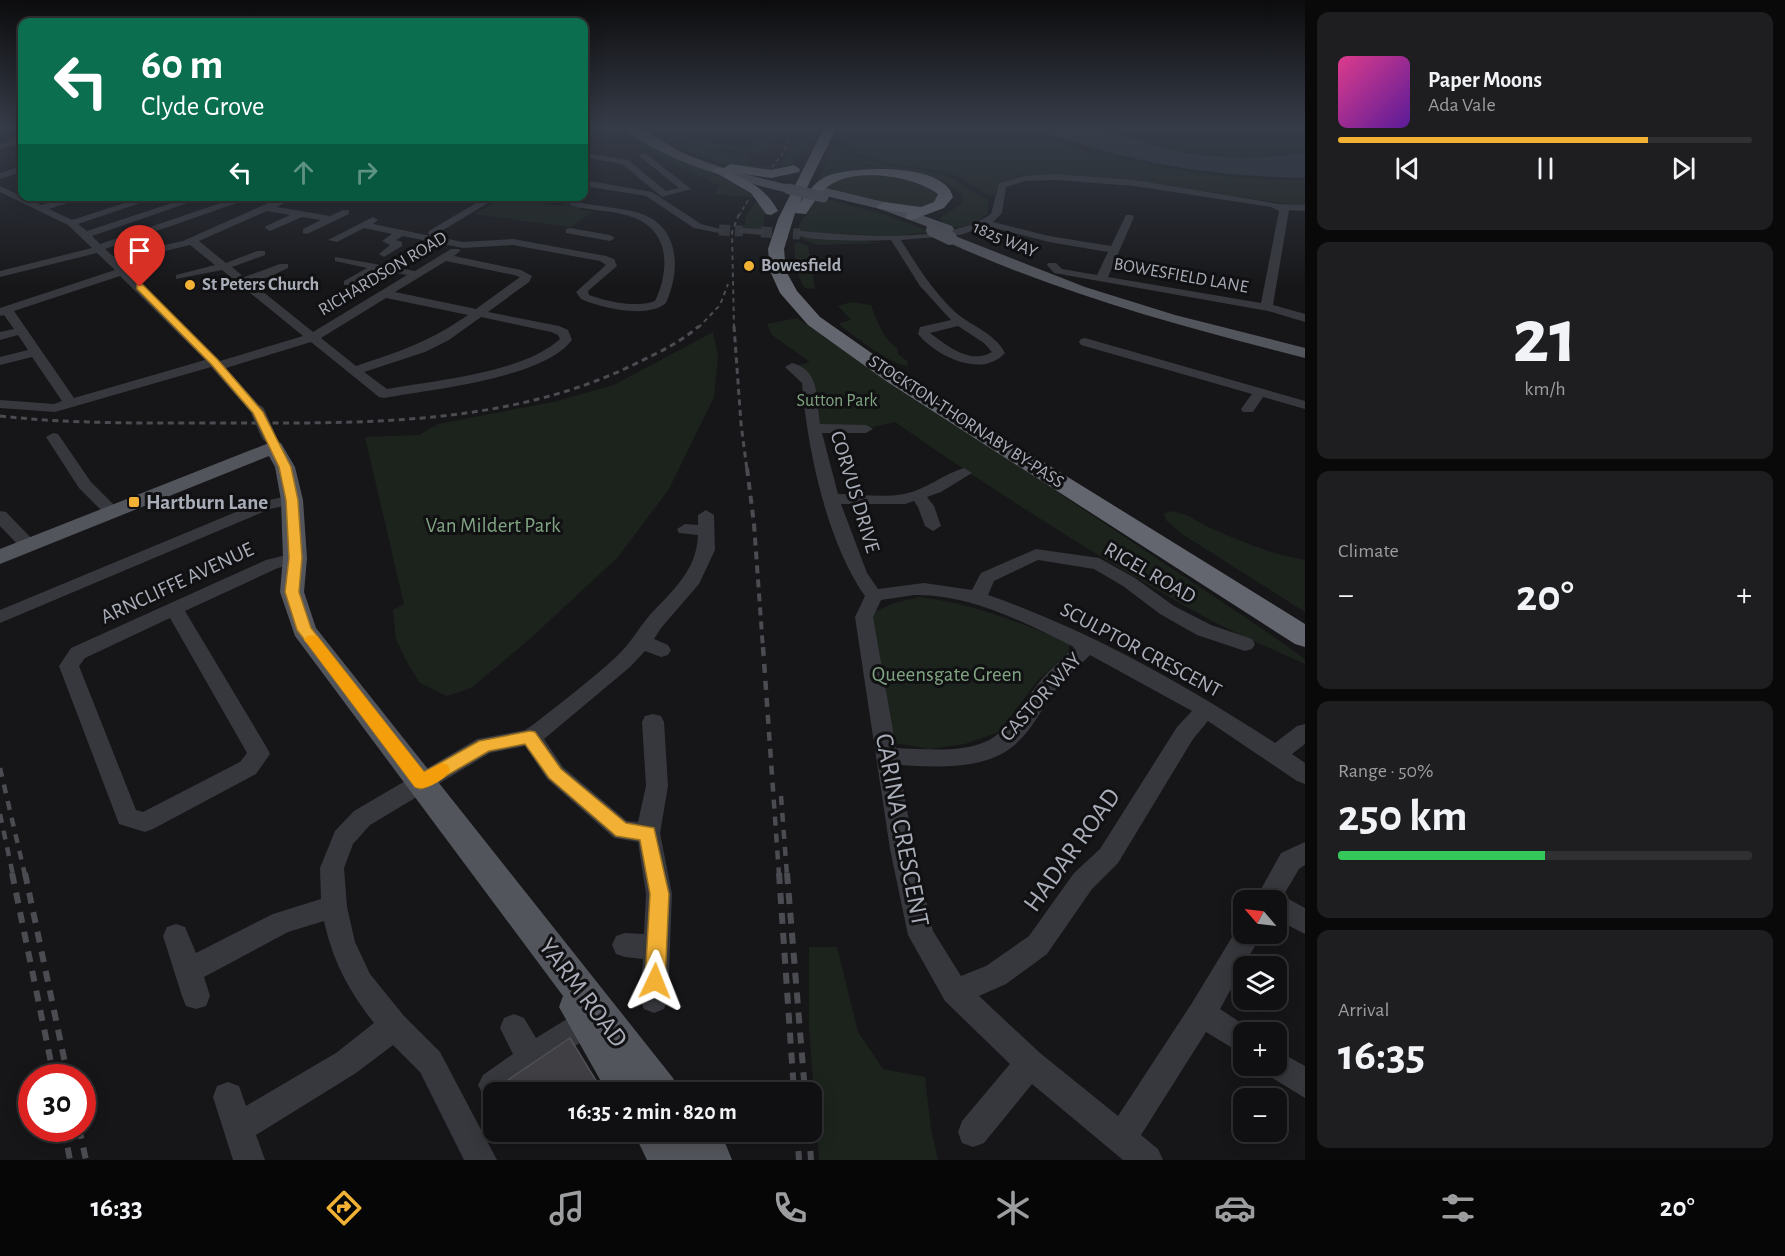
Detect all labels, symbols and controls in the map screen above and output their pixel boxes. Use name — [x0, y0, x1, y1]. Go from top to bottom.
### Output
icon: left — [42, 42, 120, 120]
text: 60 m — [141, 44, 223, 86]
text: Paper Moons — [1428, 69, 1542, 91]
text: Clyde Grove — [141, 93, 264, 120]
text: Ada Vale — [1428, 95, 1496, 115]
icon: previous — [1391, 152, 1424, 185]
icon: pause — [1529, 152, 1562, 185]
icon: next — [1667, 152, 1700, 185]
icon: left — [224, 156, 257, 189]
icon: ahead — [287, 156, 320, 189]
icon: right — [350, 156, 383, 189]
street label: 1825 WAY — [970, 218, 1040, 262]
pin — [114, 225, 165, 287]
street label: RICHARDSON ROAD — [316, 229, 450, 319]
icon: arrive — [123, 234, 156, 267]
street label: BOWESFIELD LANE — [1112, 255, 1250, 297]
place label: Bowesfield — [761, 257, 842, 275]
marker: Bowesfield — [742, 259, 756, 273]
place label: St Peters Church — [202, 276, 319, 294]
marker: St Peters Church — [183, 278, 197, 292]
text: 21 — [1513, 299, 1577, 377]
street label: STOCKTON-THORNABY BY-PASS — [865, 352, 1067, 492]
text: km/h — [1524, 379, 1566, 399]
park label: Sutton Park — [797, 392, 878, 410]
street label: CORVUS DRIVE — [827, 429, 883, 555]
place label: Hartburn Lane — [146, 492, 268, 513]
marker: Hartburn Lane — [127, 495, 141, 509]
park label: Van Mildert Park — [425, 515, 561, 536]
street label: ARNCLIFFE AVENUE — [97, 538, 257, 628]
street label: RIGEL ROAD — [1101, 538, 1199, 608]
text: Climate — [1338, 541, 1399, 561]
text: 20° — [1516, 574, 1574, 619]
text: − — [1338, 579, 1354, 612]
text: + — [1736, 579, 1752, 612]
street label: SCULPTOR CRESCENT — [1057, 599, 1225, 701]
street label: CASTOR WAY — [996, 649, 1086, 745]
park label: Queensgate Green — [872, 664, 1022, 685]
street label: CARINA CRESCENT — [871, 731, 934, 929]
text: Range · 50% — [1338, 761, 1434, 781]
street label: HADAR ROAD — [1019, 784, 1125, 916]
text: 250 km — [1338, 794, 1467, 839]
north arrow — [1233, 890, 1287, 944]
map controls — [1233, 890, 1287, 1142]
street label: YARM ROAD — [534, 934, 632, 1052]
position arrow — [623, 949, 687, 1013]
button: layers — [1233, 956, 1287, 1010]
text: Arrival — [1338, 1000, 1389, 1020]
button: + — [1233, 1022, 1287, 1076]
text: 16:35 — [1338, 1033, 1425, 1078]
speed limit sign: 30 — [18, 1064, 96, 1142]
button: − — [1233, 1088, 1287, 1142]
text: 16:35 · 2 min · 820 m — [568, 1101, 737, 1123]
icon: directions — [323, 1187, 365, 1229]
icon: music — [546, 1187, 588, 1229]
icon: phone — [769, 1187, 811, 1229]
icon: climate — [992, 1187, 1034, 1229]
icon: car — [1214, 1187, 1256, 1229]
icon: filters — [1437, 1187, 1479, 1229]
text: 16:33 — [90, 1194, 143, 1221]
text: 20° — [1660, 1194, 1695, 1221]

